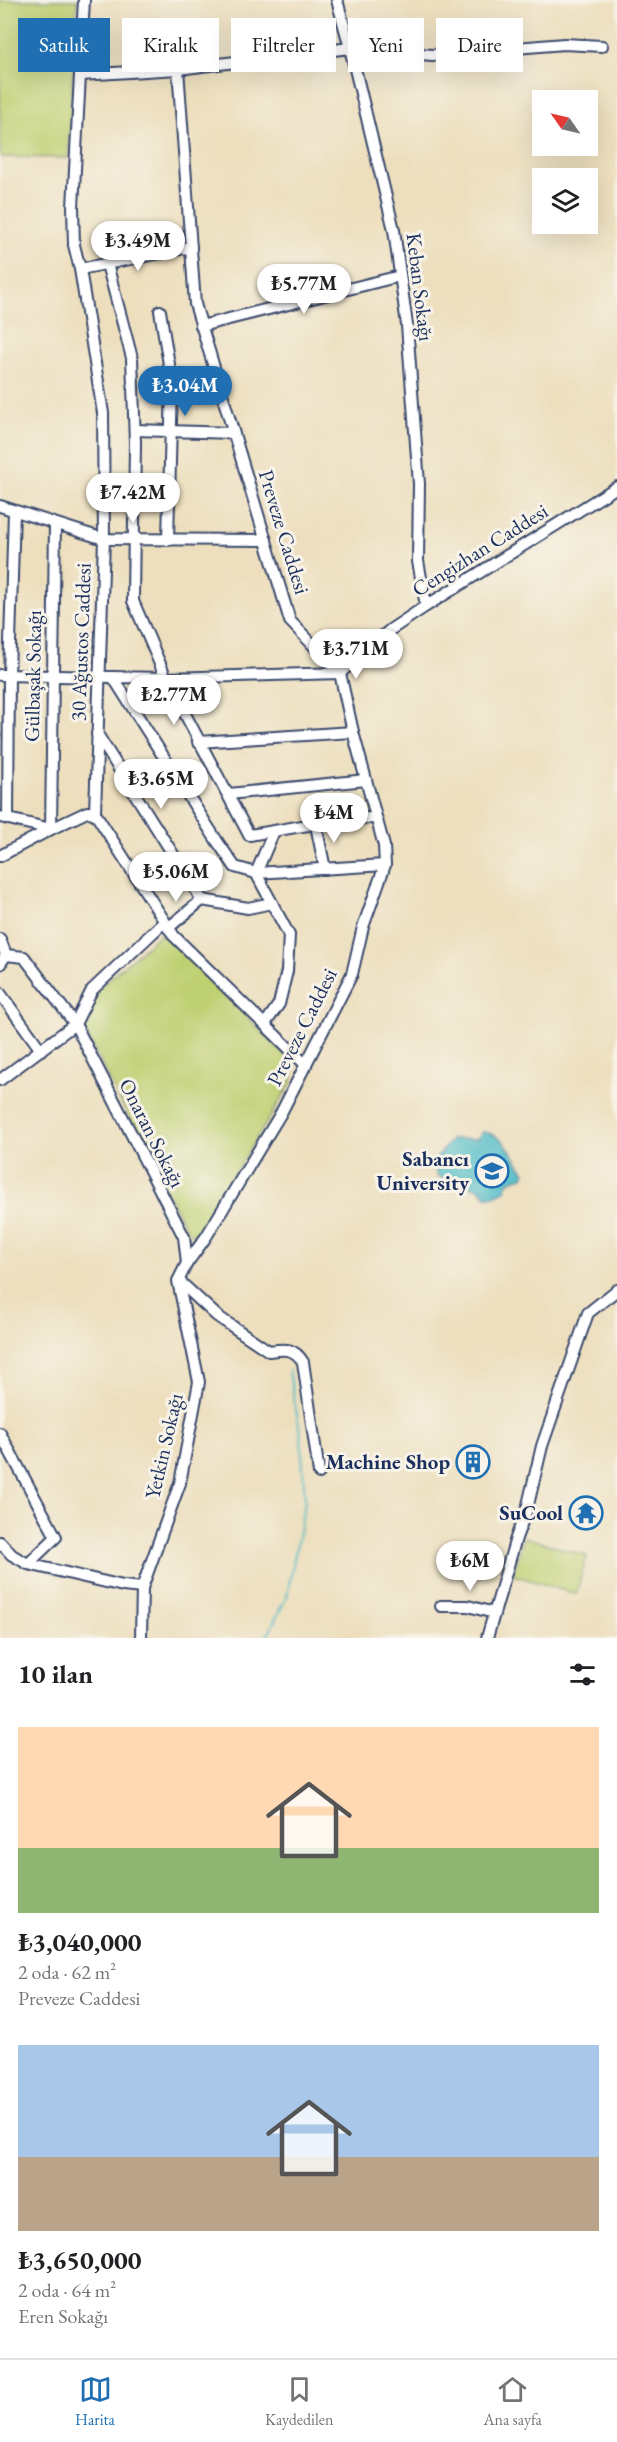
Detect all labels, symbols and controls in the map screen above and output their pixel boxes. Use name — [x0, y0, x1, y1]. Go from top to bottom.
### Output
chip: Satılık — [18, 18, 110, 72]
chip: Kiralık — [122, 18, 219, 72]
chip: Filtreler — [231, 18, 336, 72]
chip: Yeni — [348, 18, 424, 72]
chip: Daire — [436, 18, 523, 72]
north arrow — [532, 90, 598, 156]
map controls — [532, 90, 598, 234]
button: layers — [532, 168, 598, 234]
pin: ₺3.49M — [89, 221, 187, 272]
text: ₺3.49M — [105, 227, 171, 253]
street label: Keban Sokağı — [400, 231, 441, 343]
pin: ₺5.77M — [255, 264, 353, 315]
text: ₺5.77M — [271, 270, 337, 296]
pin: ₺3.04M — [136, 366, 234, 417]
text: ₺3.04M — [152, 372, 218, 398]
street label: Preveze Caddesi — [253, 466, 316, 597]
pin: ₺7.42M — [84, 473, 182, 524]
text: ₺7.42M — [100, 479, 166, 505]
street label: Cengizhan Caddesi — [407, 497, 553, 602]
street label: 30 Ağustos Caddesi — [64, 562, 97, 722]
street label: Gülbaşak Sokağı — [18, 610, 47, 742]
pin: ₺3.71M — [307, 629, 405, 680]
text: ₺3.71M — [323, 635, 389, 661]
pin: ₺2.77M — [125, 675, 223, 726]
text: ₺2.77M — [141, 681, 207, 707]
pin: ₺3.65M — [112, 759, 210, 810]
text: ₺3.65M — [128, 765, 194, 791]
pin: ₺4M — [305, 793, 363, 844]
text: ₺4M — [314, 799, 354, 825]
pin: ₺5.06M — [127, 852, 225, 903]
text: ₺5.06M — [143, 858, 209, 884]
street label: Preveze Caddesi — [260, 963, 343, 1090]
street label: Onaran Sokağı — [114, 1074, 191, 1192]
place label: Sabancı University — [377, 1145, 470, 1196]
school or university icon: Sabancı University — [474, 1153, 510, 1189]
street label: Yetkin Sokağı — [138, 1390, 189, 1501]
building icon: Machine Shop — [455, 1444, 491, 1480]
place label: Machine Shop — [326, 1448, 450, 1475]
temple icon: SuCool — [568, 1495, 604, 1531]
place label: SuCool — [499, 1499, 563, 1526]
pin: ₺6M — [441, 1541, 499, 1592]
text: ₺6M — [450, 1547, 490, 1573]
text: 10 ilan — [18, 1657, 93, 1691]
icon: filters — [566, 1658, 599, 1691]
icon: home — [255, 1766, 363, 1874]
text: ₺3,040,000 — [18, 1925, 141, 1959]
text: 2 oda · 62 m² — [18, 1959, 116, 1985]
text: Preveze Caddesi — [18, 1985, 141, 2011]
icon: home — [255, 2084, 363, 2192]
text: ₺3,650,000 — [18, 2243, 141, 2277]
text: 2 oda · 64 m² — [18, 2277, 116, 2303]
text: Eren Sokağı — [18, 2303, 108, 2329]
tab: Harita — [75, 2373, 115, 2430]
tab: Kaydedilen — [265, 2373, 333, 2430]
tab: Ana sayfa — [483, 2373, 542, 2430]

